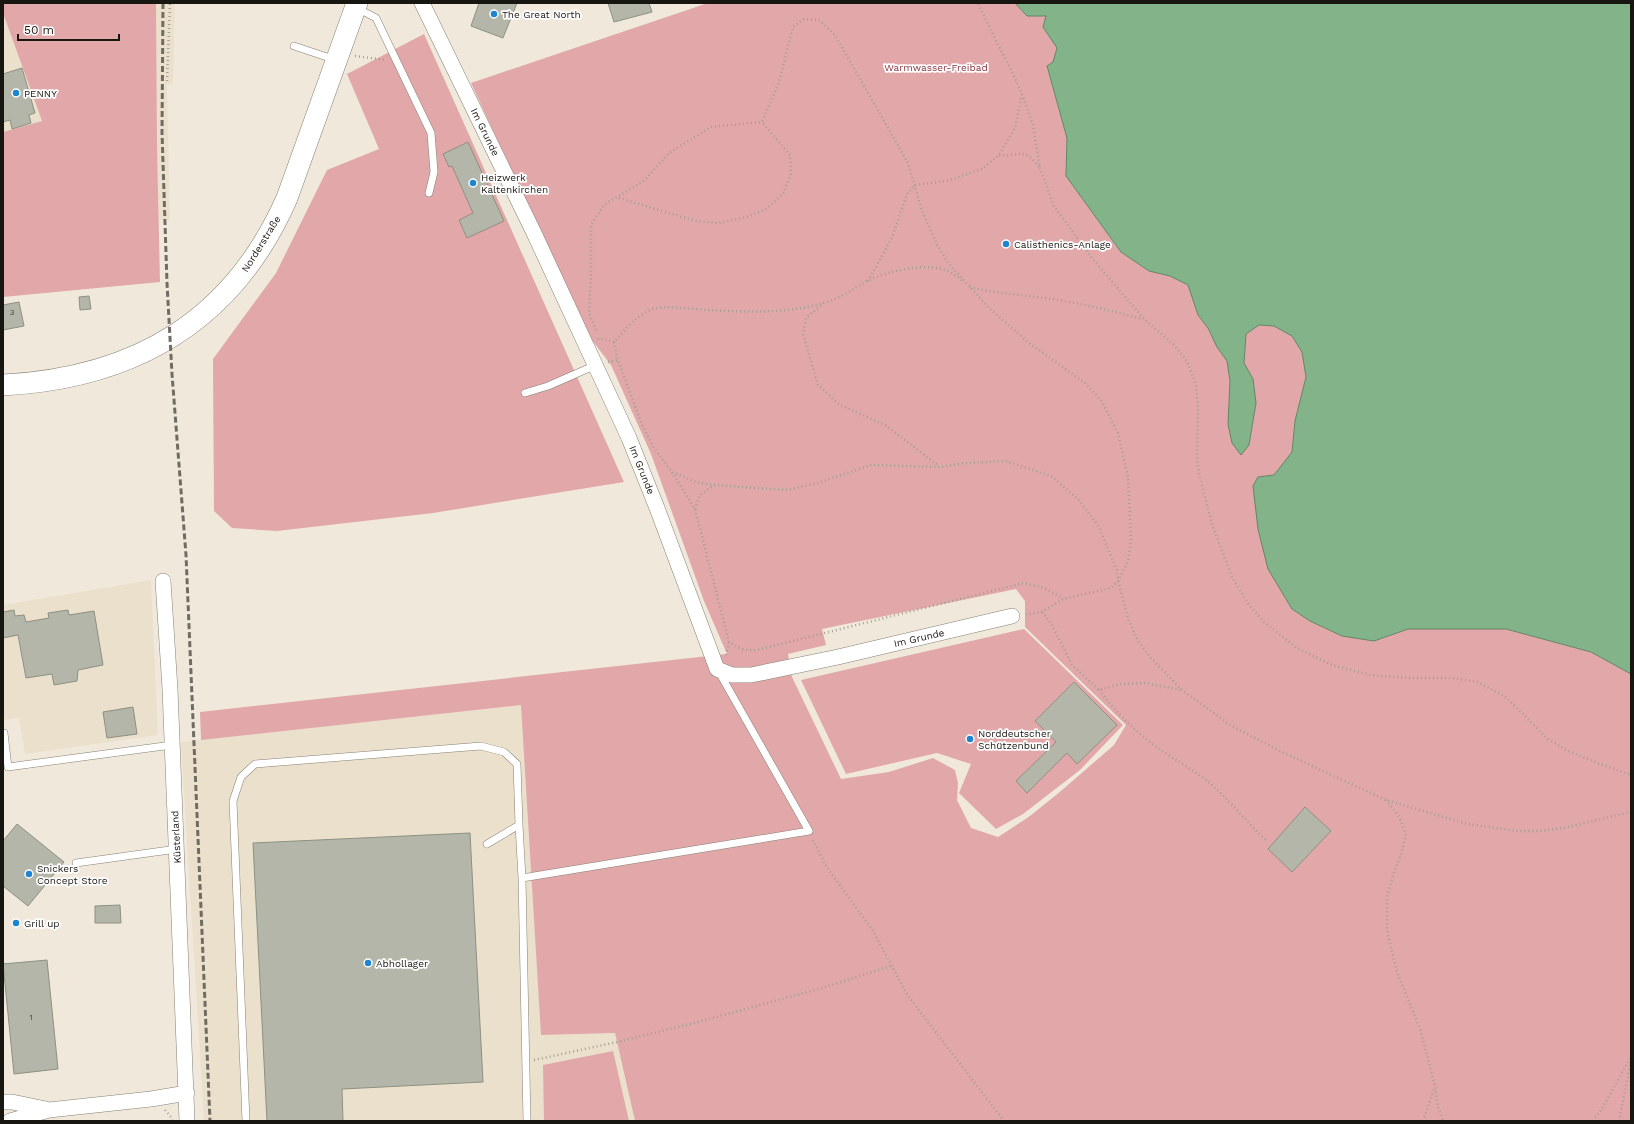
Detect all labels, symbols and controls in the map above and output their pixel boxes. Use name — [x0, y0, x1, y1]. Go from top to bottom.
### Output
marker: The Great North — [489, 9, 499, 19]
place label: The Great North — [502, 9, 581, 20]
scale bar — [18, 16, 119, 42]
text: 50 m — [24, 23, 54, 37]
park label: Warmwasser-Freibad — [884, 62, 988, 73]
marker: PENNY — [11, 88, 21, 98]
place label: PENNY — [24, 88, 57, 99]
street label: Im Grunde — [469, 106, 501, 158]
place label: Heizwerk Kaltenkirchen — [481, 172, 548, 195]
marker: Heizwerk Kaltenkirchen — [468, 178, 478, 188]
street label: Norderstraße — [239, 214, 283, 274]
marker: Calisthenics-Anlage — [1001, 239, 1011, 249]
place label: Calisthenics-Anlage — [1014, 239, 1111, 250]
house number: 3 — [10, 308, 15, 317]
street label: Im Grunde — [627, 444, 657, 496]
street label: Im Grunde — [893, 627, 946, 649]
place label: Norddeutscher Schützenbund — [978, 728, 1051, 751]
marker: Norddeutscher Schützenbund — [965, 734, 975, 744]
street label: Küsterland — [169, 810, 183, 864]
place label: Snickers Concept Store — [37, 863, 108, 886]
marker: Snickers Concept Store — [24, 869, 34, 879]
marker: Grill up — [11, 918, 21, 928]
place label: Grill up — [24, 918, 60, 929]
marker: Abhollager — [363, 958, 373, 968]
place label: Abhollager — [376, 958, 428, 969]
house number: 1 — [29, 1013, 33, 1022]

